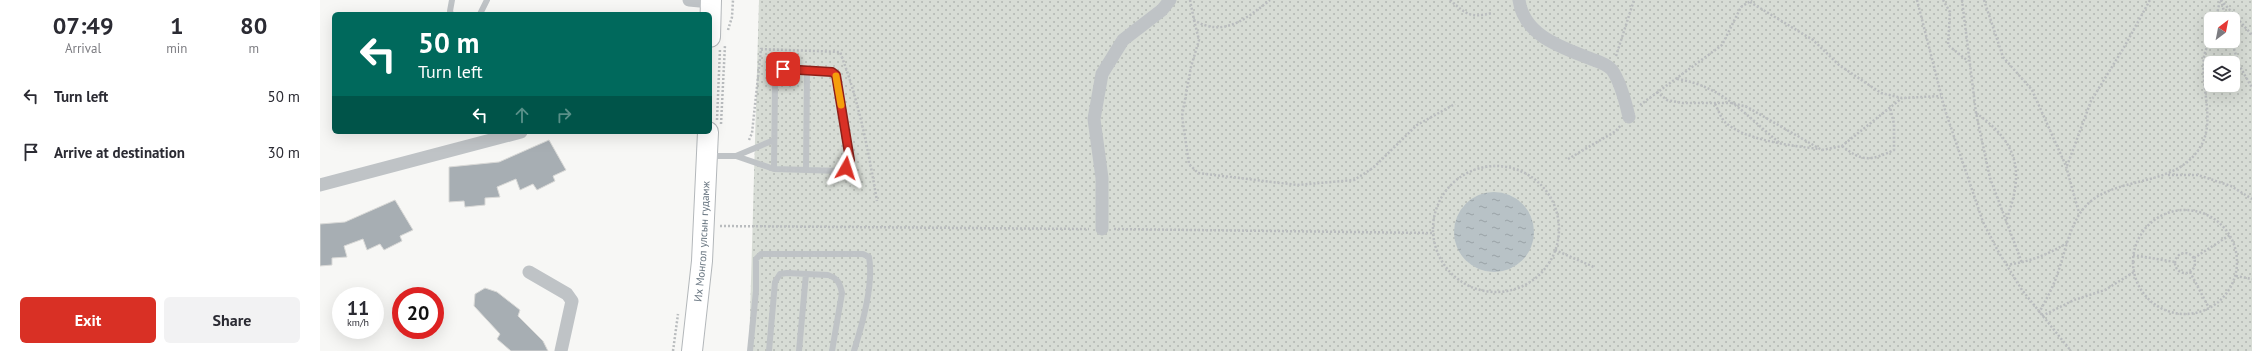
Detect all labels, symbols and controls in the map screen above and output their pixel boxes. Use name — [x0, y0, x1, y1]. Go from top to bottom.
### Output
text: 07:49 — [53, 10, 114, 41]
text: 1 — [170, 10, 184, 41]
text: 80 — [240, 10, 267, 41]
north arrow — [2204, 12, 2240, 48]
map controls — [2204, 12, 2240, 92]
text: 50 m — [418, 24, 479, 61]
icon: left — [352, 28, 404, 80]
text: Arrival — [65, 40, 101, 57]
text: min — [166, 40, 187, 57]
text: m — [248, 40, 259, 57]
pin — [766, 52, 800, 86]
button: layers — [2204, 56, 2240, 92]
icon: arrive — [772, 58, 794, 80]
text: Turn left — [418, 60, 483, 83]
icon: left — [20, 85, 42, 107]
text: Turn left — [54, 87, 108, 106]
text: 50 m — [267, 87, 300, 106]
icon: left — [469, 104, 491, 126]
icon: ahead — [511, 104, 533, 126]
icon: right — [553, 104, 575, 126]
icon: arrive — [20, 141, 42, 163]
text: Arrive at destination — [54, 143, 185, 162]
text: 30 m — [267, 143, 300, 162]
position arrow — [825, 147, 867, 189]
street label: Их Монгол улсын гудамж — [691, 180, 713, 303]
speed limit sign: 20 — [392, 287, 444, 339]
text: 11 — [347, 295, 369, 321]
button: Exit — [20, 297, 156, 343]
button: Share — [164, 297, 300, 343]
text: km/h — [347, 316, 369, 329]

